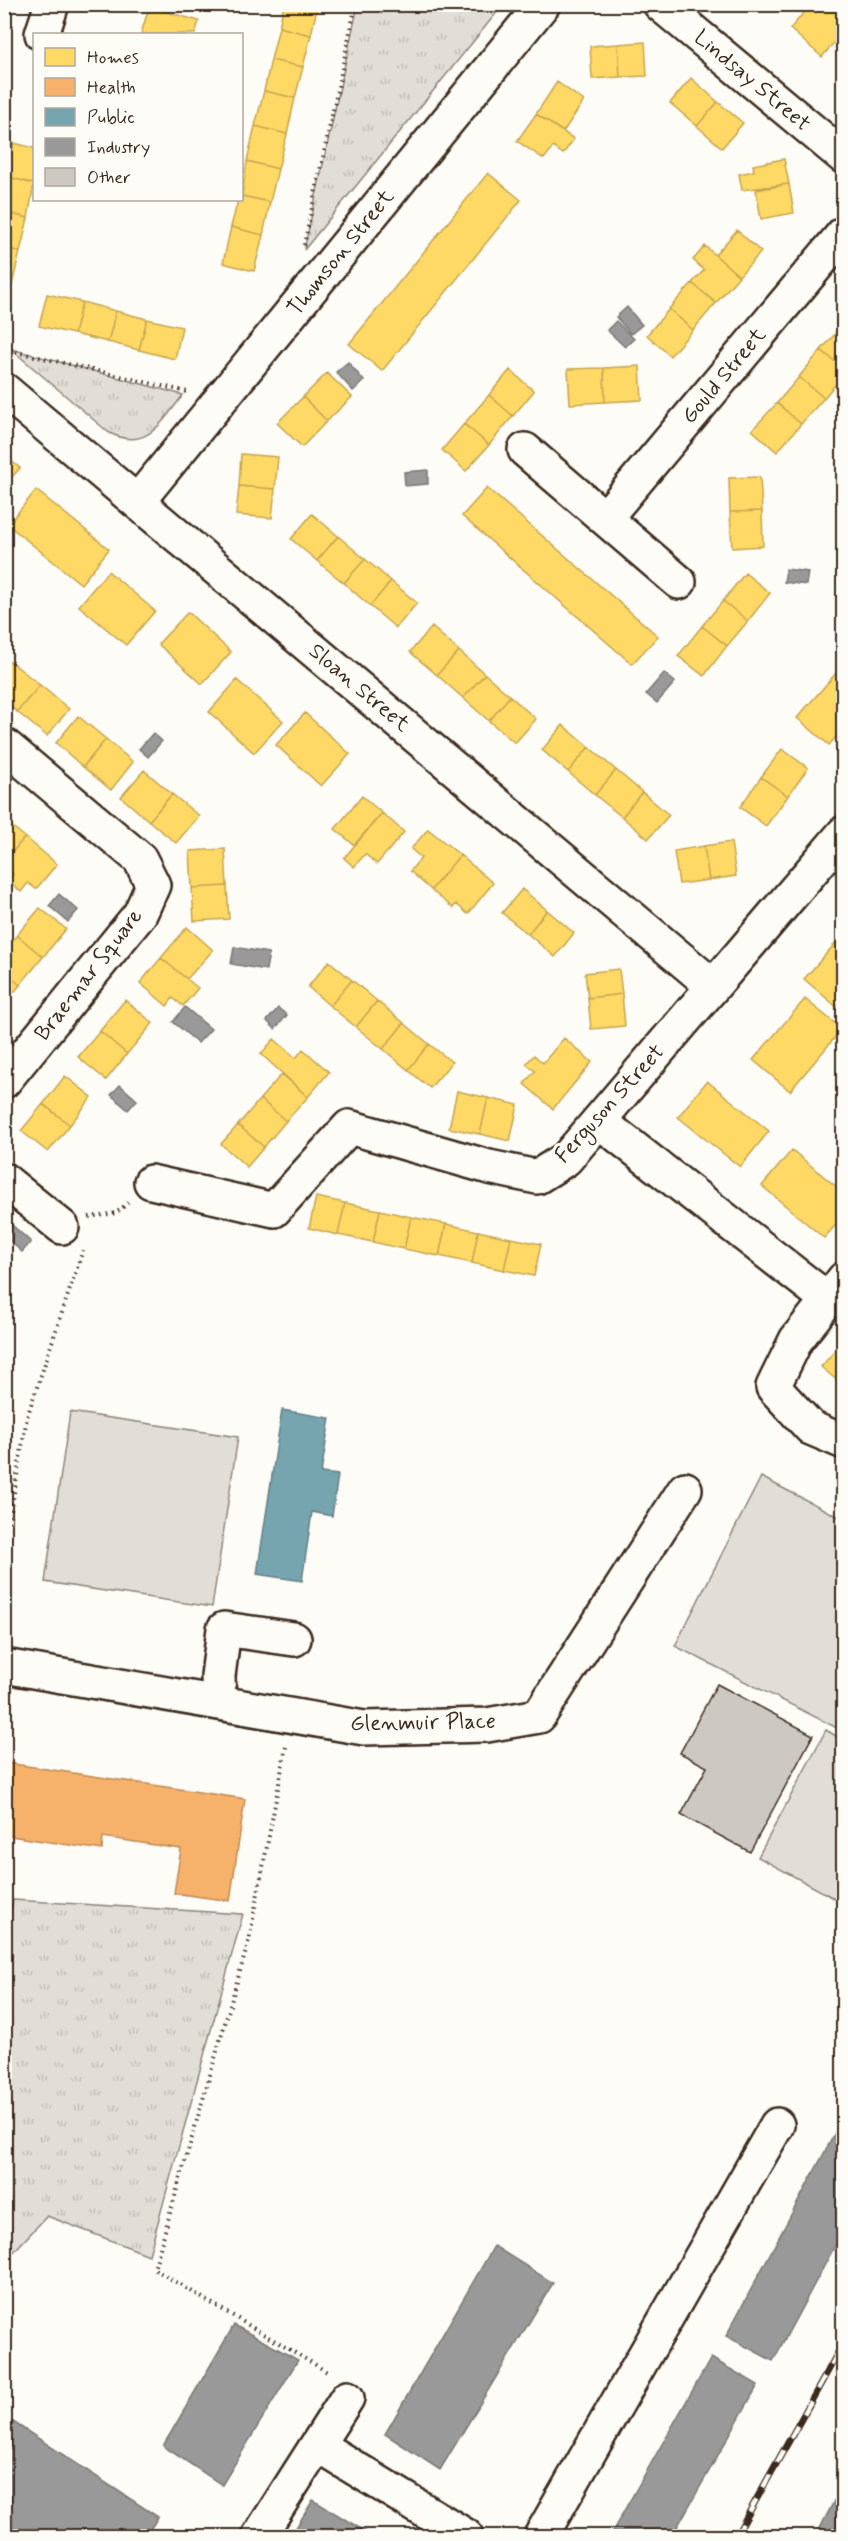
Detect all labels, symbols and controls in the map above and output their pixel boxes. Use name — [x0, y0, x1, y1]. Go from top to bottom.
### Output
street label: Lindsay Street — [688, 24, 816, 138]
legend — [33, 33, 243, 201]
text: Homes — [87, 46, 139, 70]
text: Health — [87, 76, 136, 100]
text: Public — [87, 106, 135, 130]
text: Industry — [87, 136, 150, 160]
text: Other — [87, 166, 131, 190]
street label: Thomson Street — [281, 184, 401, 322]
street label: Gould Street — [676, 322, 772, 430]
street label: Sloan Street — [303, 637, 415, 739]
street label: Braemar Square — [29, 903, 149, 1047]
street label: Ferguson Street — [549, 1039, 673, 1171]
street label: Glenmuir Place — [350, 1708, 496, 1738]

